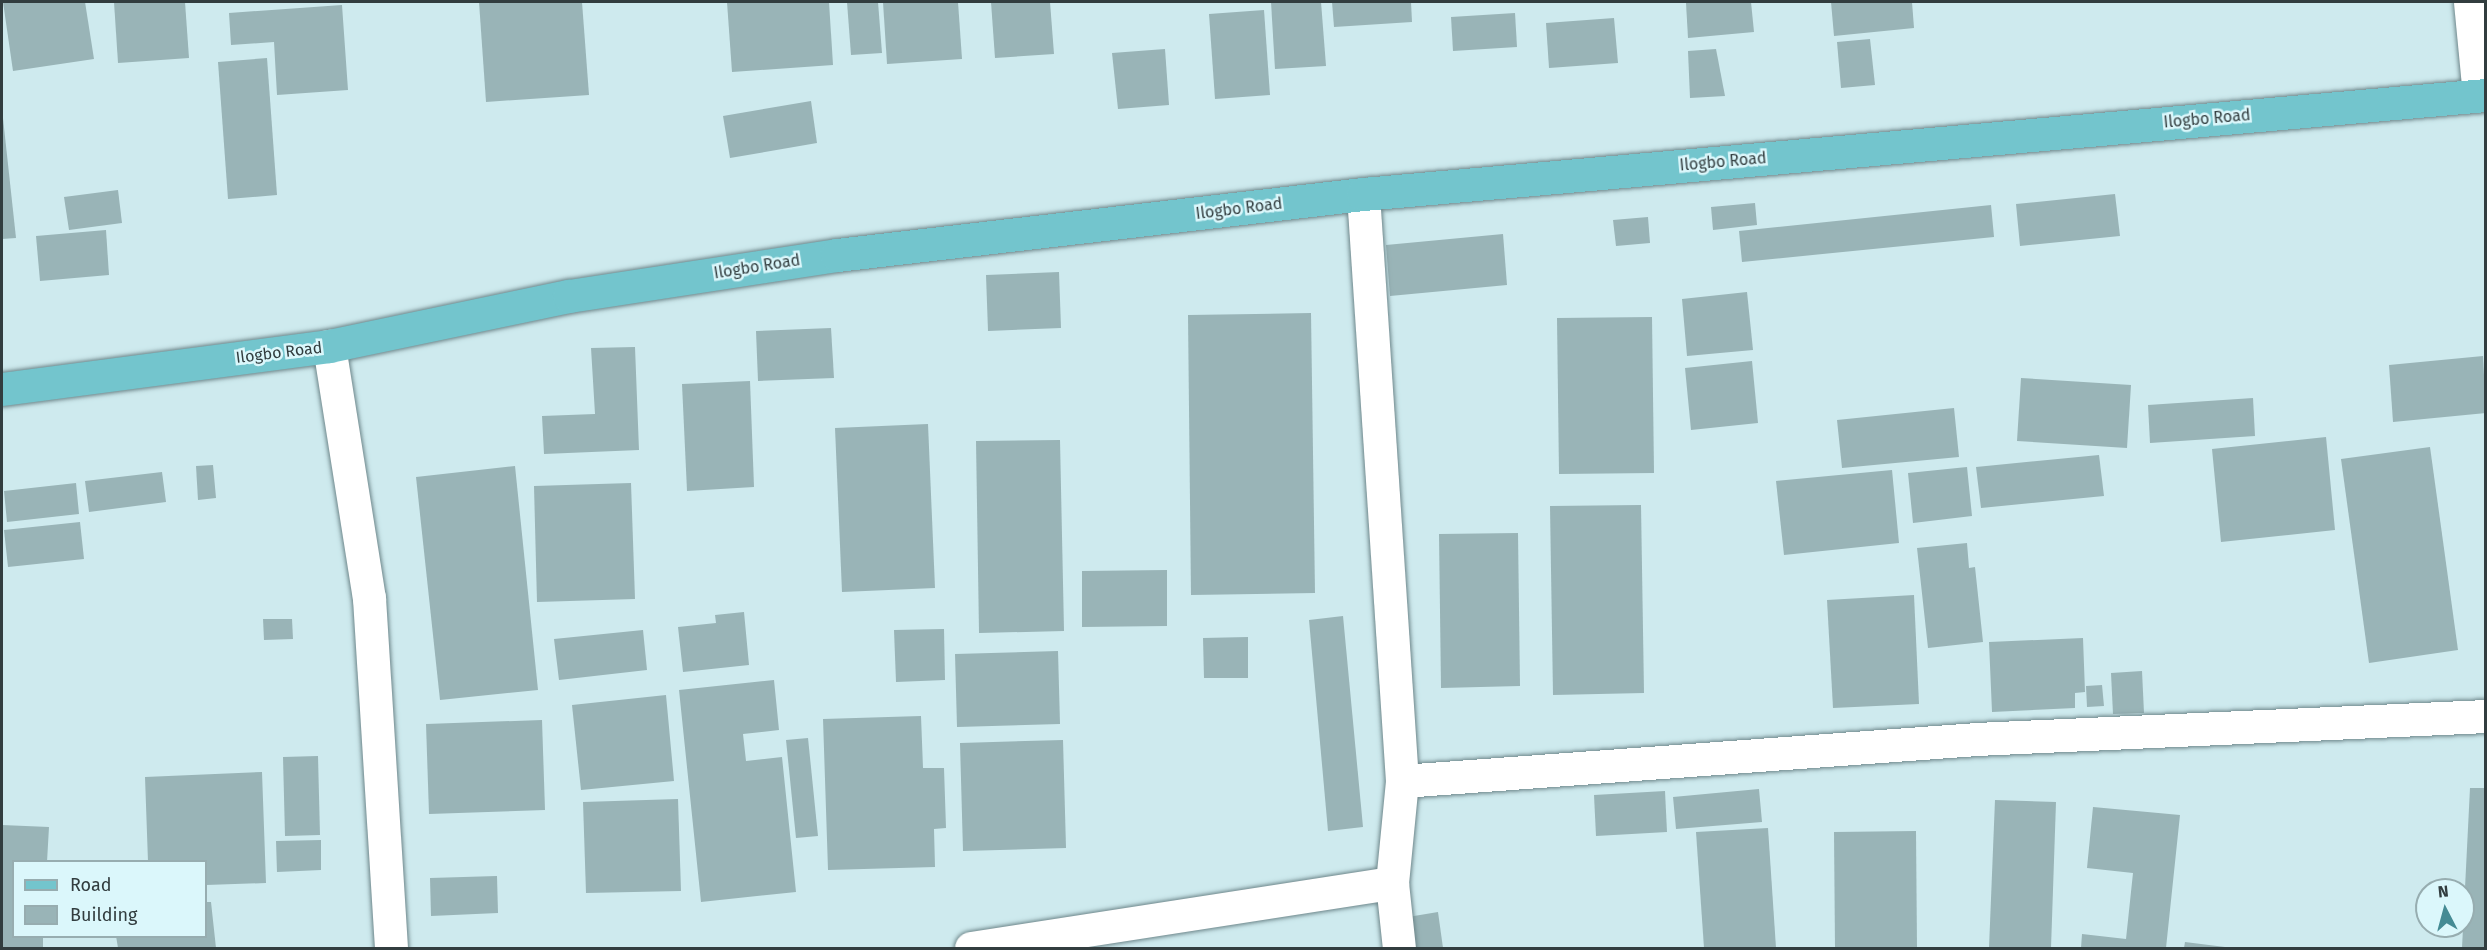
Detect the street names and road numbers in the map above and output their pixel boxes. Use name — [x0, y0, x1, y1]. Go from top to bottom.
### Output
street label: Ilogbo Road — [2163, 106, 2251, 132]
street label: Ilogbo Road — [1679, 149, 1767, 175]
street label: Ilogbo Road — [1195, 194, 1283, 224]
street label: Ilogbo Road — [713, 251, 801, 283]
street label: Ilogbo Road — [235, 338, 323, 368]

